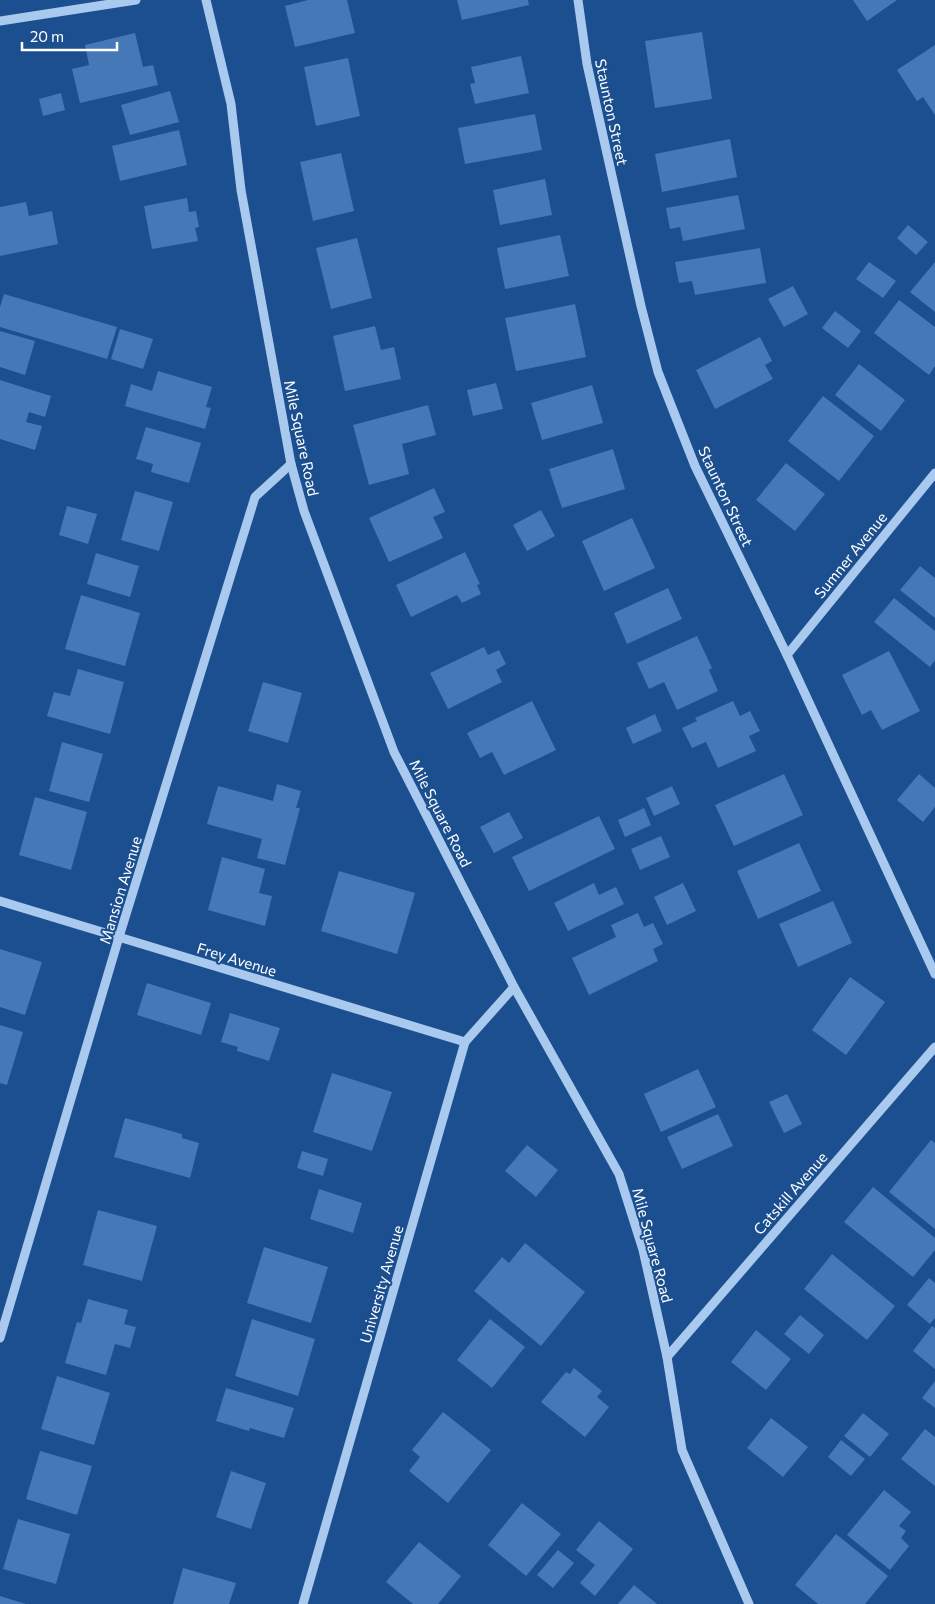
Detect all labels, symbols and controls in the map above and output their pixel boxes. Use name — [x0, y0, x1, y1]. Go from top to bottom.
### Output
scale bar — [22, 20, 118, 52]
text: 20 m — [30, 27, 64, 45]
street label: Staunton Street — [592, 57, 632, 167]
street label: Mile Square Road — [281, 378, 323, 498]
street label: Staunton Street — [695, 443, 757, 549]
street label: Sumner Avenue — [810, 508, 890, 602]
street label: Mile Square Road — [406, 756, 476, 870]
street label: Mansion Avenue — [95, 834, 145, 946]
street label: Frey Avenue — [195, 938, 279, 980]
street label: Catskill Avenue — [749, 1148, 831, 1238]
street label: Mile Square Road — [629, 1186, 677, 1304]
street label: University Avenue — [356, 1223, 406, 1345]

